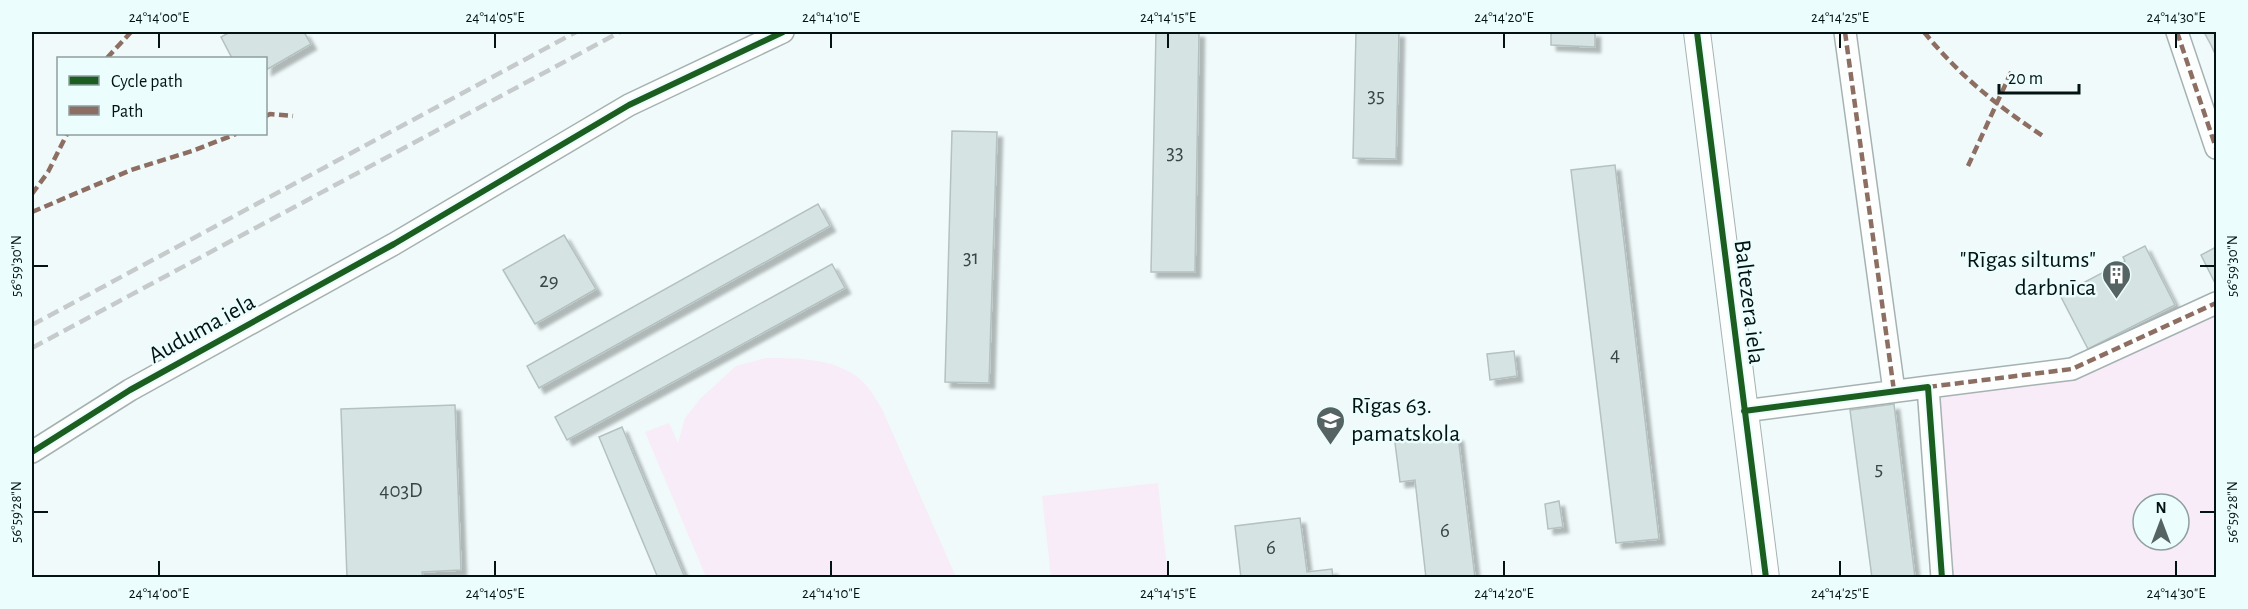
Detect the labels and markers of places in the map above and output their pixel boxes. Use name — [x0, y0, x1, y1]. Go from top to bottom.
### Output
place label: "Rīgas siltums" darbnīca — [1960, 248, 2096, 300]
building icon: "Rīgas siltums" darbnīca — [2101, 258, 2133, 300]
place label: Rīgas 63. pamatskola — [1351, 394, 1460, 446]
school or university icon: Rīgas 63. pamatskola — [1314, 404, 1346, 446]

